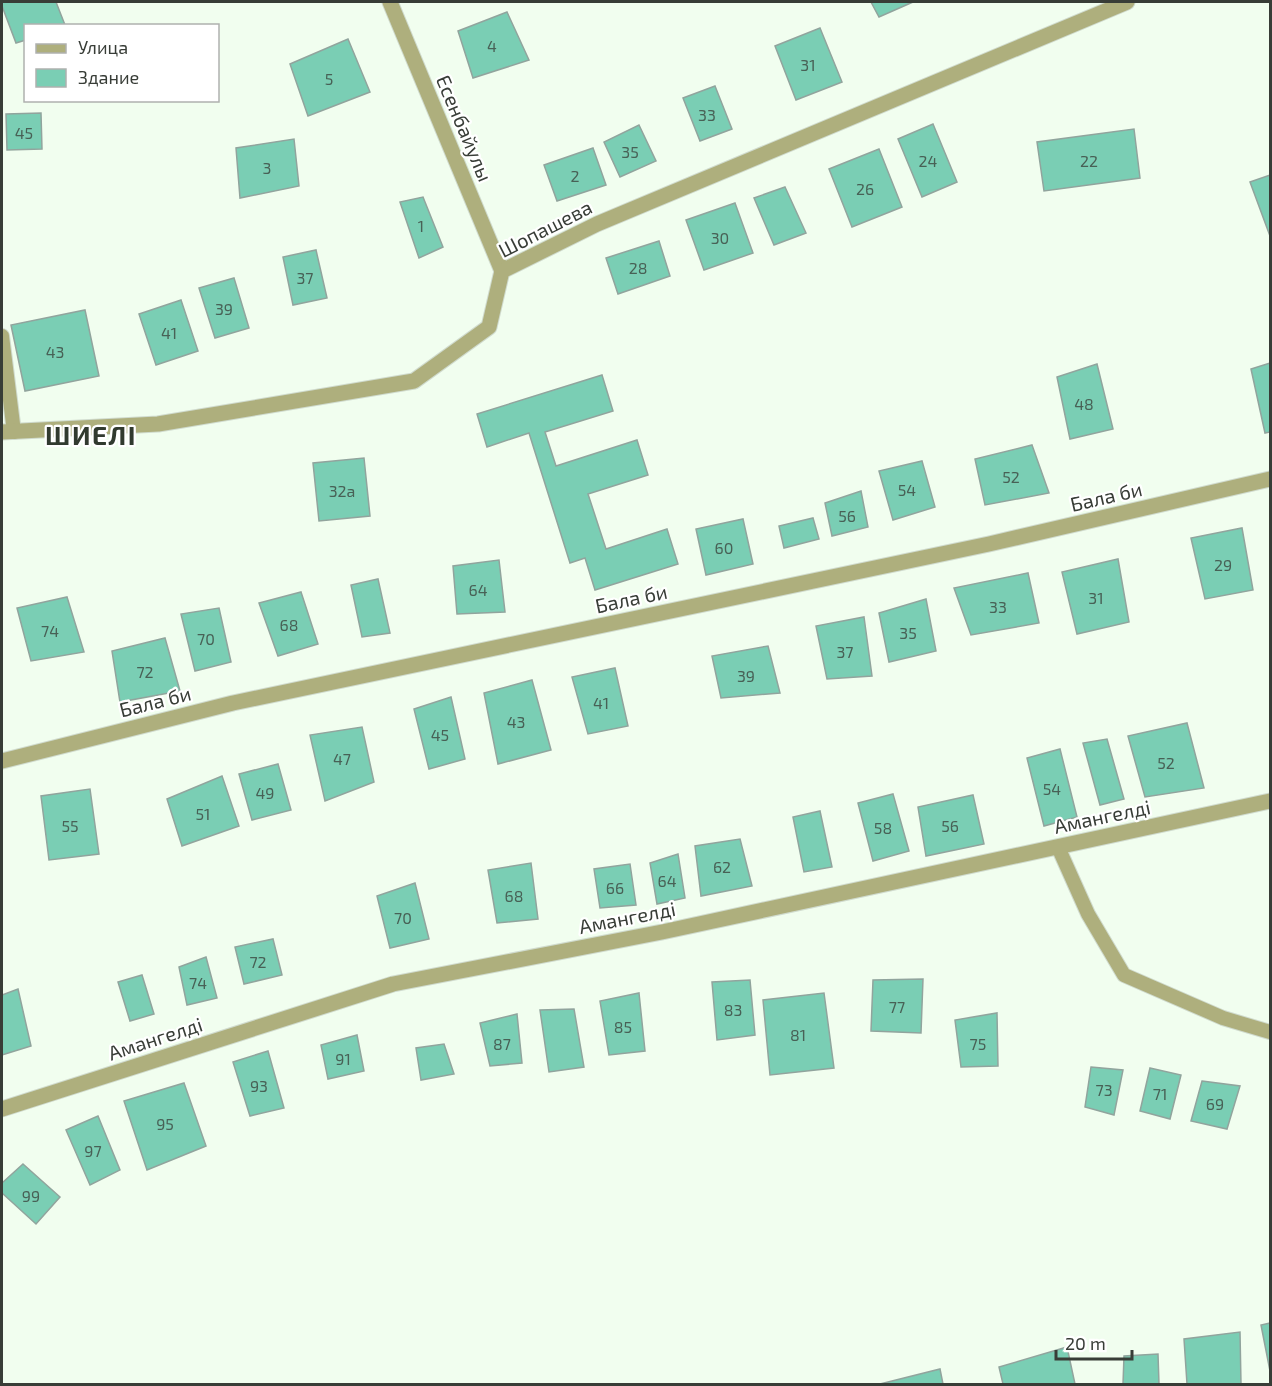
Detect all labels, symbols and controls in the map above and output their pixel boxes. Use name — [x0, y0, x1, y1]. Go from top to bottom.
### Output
legend — [24, 24, 219, 102]
text: Улица — [78, 36, 128, 58]
house number: 4 — [487, 36, 497, 55]
house number: 31 — [800, 55, 816, 74]
text: Здание — [78, 66, 139, 88]
house number: 5 — [325, 69, 333, 88]
street label: Есенбайулы — [431, 71, 498, 185]
house number: 33 — [698, 105, 716, 124]
house number: 45 — [15, 123, 33, 142]
house number: 35 — [621, 142, 639, 161]
house number: 24 — [919, 151, 938, 170]
house number: 22 — [1080, 151, 1098, 170]
house number: 3 — [263, 158, 271, 177]
house number: 2 — [571, 166, 580, 185]
house number: 26 — [856, 179, 874, 198]
street label: Шопашева — [494, 194, 596, 262]
house number: 1 — [418, 216, 424, 235]
house number: 30 — [711, 228, 729, 247]
house number: 28 — [629, 258, 647, 277]
house number: 37 — [296, 268, 314, 287]
house number: 39 — [215, 299, 233, 318]
house number: 41 — [161, 323, 177, 342]
house number: 43 — [46, 342, 64, 361]
house number: 48 — [1074, 394, 1094, 413]
district label: ШИЕЛІ — [45, 419, 137, 450]
house number: 52 — [1002, 467, 1020, 486]
street label: Бала би — [1068, 476, 1144, 516]
house number: 54 — [898, 480, 916, 499]
house number: 32а — [329, 481, 355, 500]
house number: 56 — [838, 506, 856, 525]
house number: 60 — [715, 538, 733, 557]
house number: 29 — [1214, 555, 1232, 574]
street label: Бала би — [593, 579, 669, 617]
house number: 64 — [469, 580, 488, 599]
house number: 31 — [1088, 588, 1104, 607]
house number: 33 — [989, 597, 1007, 616]
house number: 68 — [280, 615, 298, 634]
house number: 74 — [41, 621, 59, 640]
house number: 35 — [899, 623, 917, 642]
house number: 70 — [197, 629, 215, 648]
house number: 37 — [836, 642, 854, 661]
house number: 72 — [136, 662, 154, 681]
house number: 39 — [737, 666, 755, 685]
street label: Бала би — [117, 681, 193, 721]
house number: 41 — [593, 693, 609, 712]
house number: 43 — [507, 712, 525, 731]
house number: 45 — [431, 725, 449, 744]
house number: 47 — [333, 749, 351, 768]
house number: 52 — [1157, 753, 1175, 772]
house number: 54 — [1043, 779, 1061, 798]
house number: 49 — [256, 783, 275, 802]
street label: Амангелді — [1052, 794, 1152, 838]
house number: 51 — [196, 804, 210, 823]
house number: 55 — [61, 816, 79, 835]
house number: 56 — [941, 816, 959, 835]
house number: 58 — [874, 818, 892, 837]
house number: 62 — [713, 857, 731, 876]
house number: 64 — [658, 871, 677, 890]
house number: 66 — [606, 878, 624, 897]
house number: 68 — [505, 886, 523, 905]
street label: Амангелді — [577, 896, 677, 938]
house number: 70 — [394, 908, 412, 927]
house number: 72 — [249, 952, 267, 971]
house number: 74 — [189, 973, 207, 992]
house number: 77 — [889, 997, 905, 1016]
house number: 83 — [724, 1000, 742, 1019]
street label: Амангелді — [105, 1011, 205, 1065]
house number: 85 — [614, 1017, 632, 1036]
house number: 81 — [790, 1025, 806, 1044]
house number: 87 — [493, 1034, 511, 1053]
house number: 75 — [970, 1034, 986, 1053]
house number: 91 — [335, 1049, 351, 1068]
house number: 93 — [250, 1076, 268, 1095]
house number: 73 — [1095, 1080, 1113, 1099]
house number: 71 — [1153, 1084, 1167, 1103]
house number: 69 — [1206, 1094, 1224, 1113]
house number: 95 — [156, 1114, 174, 1133]
house number: 97 — [84, 1141, 102, 1160]
house number: 99 — [22, 1186, 40, 1205]
scale bar — [1056, 1323, 1132, 1361]
text: 20 m — [1065, 1332, 1106, 1354]

